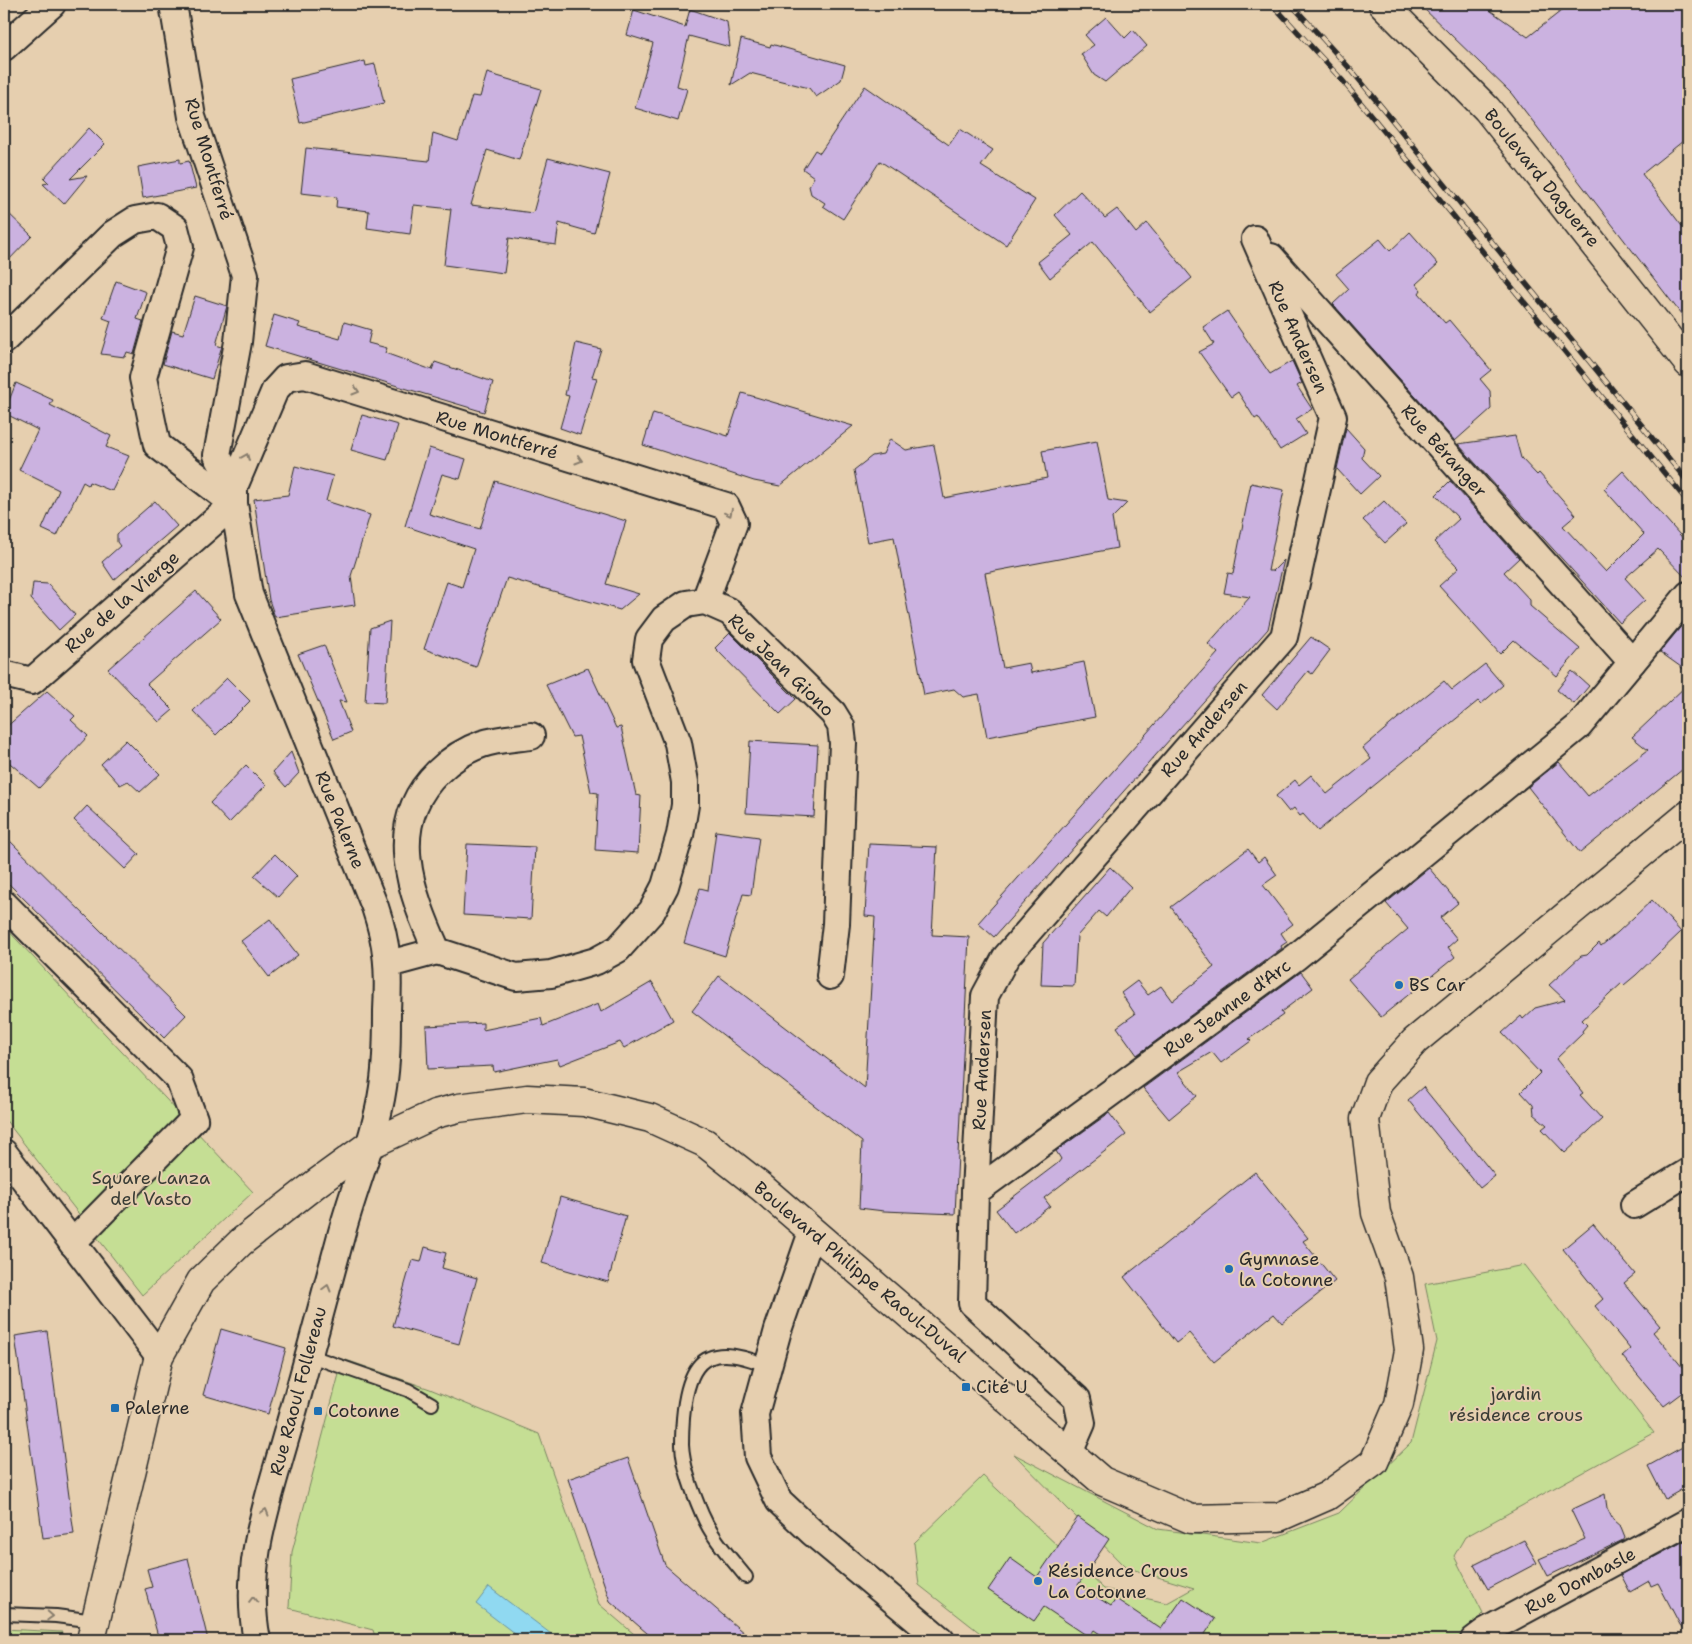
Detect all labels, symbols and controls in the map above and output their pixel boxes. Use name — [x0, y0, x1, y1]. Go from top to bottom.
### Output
street label: Rue Montferré — [179, 95, 239, 223]
street label: Boulevard Daguerre — [1479, 104, 1605, 252]
street label: Rue Andersen — [1262, 277, 1334, 397]
one-way arrow — [352, 386, 360, 396]
street label: Rue Béranger — [1396, 399, 1492, 503]
street label: Rue Montferré — [433, 405, 561, 465]
one-way arrow — [239, 453, 250, 462]
one-way arrow — [574, 455, 582, 465]
one-way arrow — [723, 508, 733, 517]
street label: Rue de la Vierge — [60, 546, 184, 658]
street label: Rue Jean Giono — [723, 608, 839, 722]
street label: Rue Andersen — [1155, 675, 1253, 783]
street label: Rue Palerne — [310, 768, 370, 872]
street label: Rue Jeanne d'Arc — [1158, 954, 1296, 1062]
place label: BS Car — [1409, 973, 1466, 997]
marker: BS Car — [1393, 979, 1405, 991]
street label: Rue Andersen — [967, 1009, 997, 1131]
park label: Square Lanza del Vasto — [92, 1166, 210, 1211]
street label: Boulevard Philippe Raoul-Duval — [749, 1176, 972, 1368]
place label: Gymnase la Cotonne — [1239, 1247, 1333, 1292]
marker: Gymnase la Cotonne — [1223, 1263, 1235, 1275]
one-way arrow — [321, 1285, 331, 1293]
street label: Rue Raoul Follereau — [264, 1304, 332, 1478]
place label: Cité U — [976, 1375, 1028, 1399]
marker: Cité U — [960, 1381, 972, 1393]
park label: jardin résidence crous — [1449, 1382, 1583, 1427]
place label: Palerne — [125, 1396, 190, 1420]
place label: Cotonne — [328, 1399, 400, 1423]
marker: Palerne — [109, 1402, 121, 1414]
marker: Cotonne — [312, 1405, 324, 1417]
one-way arrow — [259, 1509, 269, 1517]
street label: Rue Dombasle — [1520, 1542, 1640, 1620]
place label: Résidence Crous La Cotonne — [1048, 1559, 1189, 1604]
marker: Résidence Crous La Cotonne — [1032, 1575, 1044, 1587]
one-way arrow — [248, 1596, 258, 1604]
one-way arrow — [46, 1610, 54, 1621]

